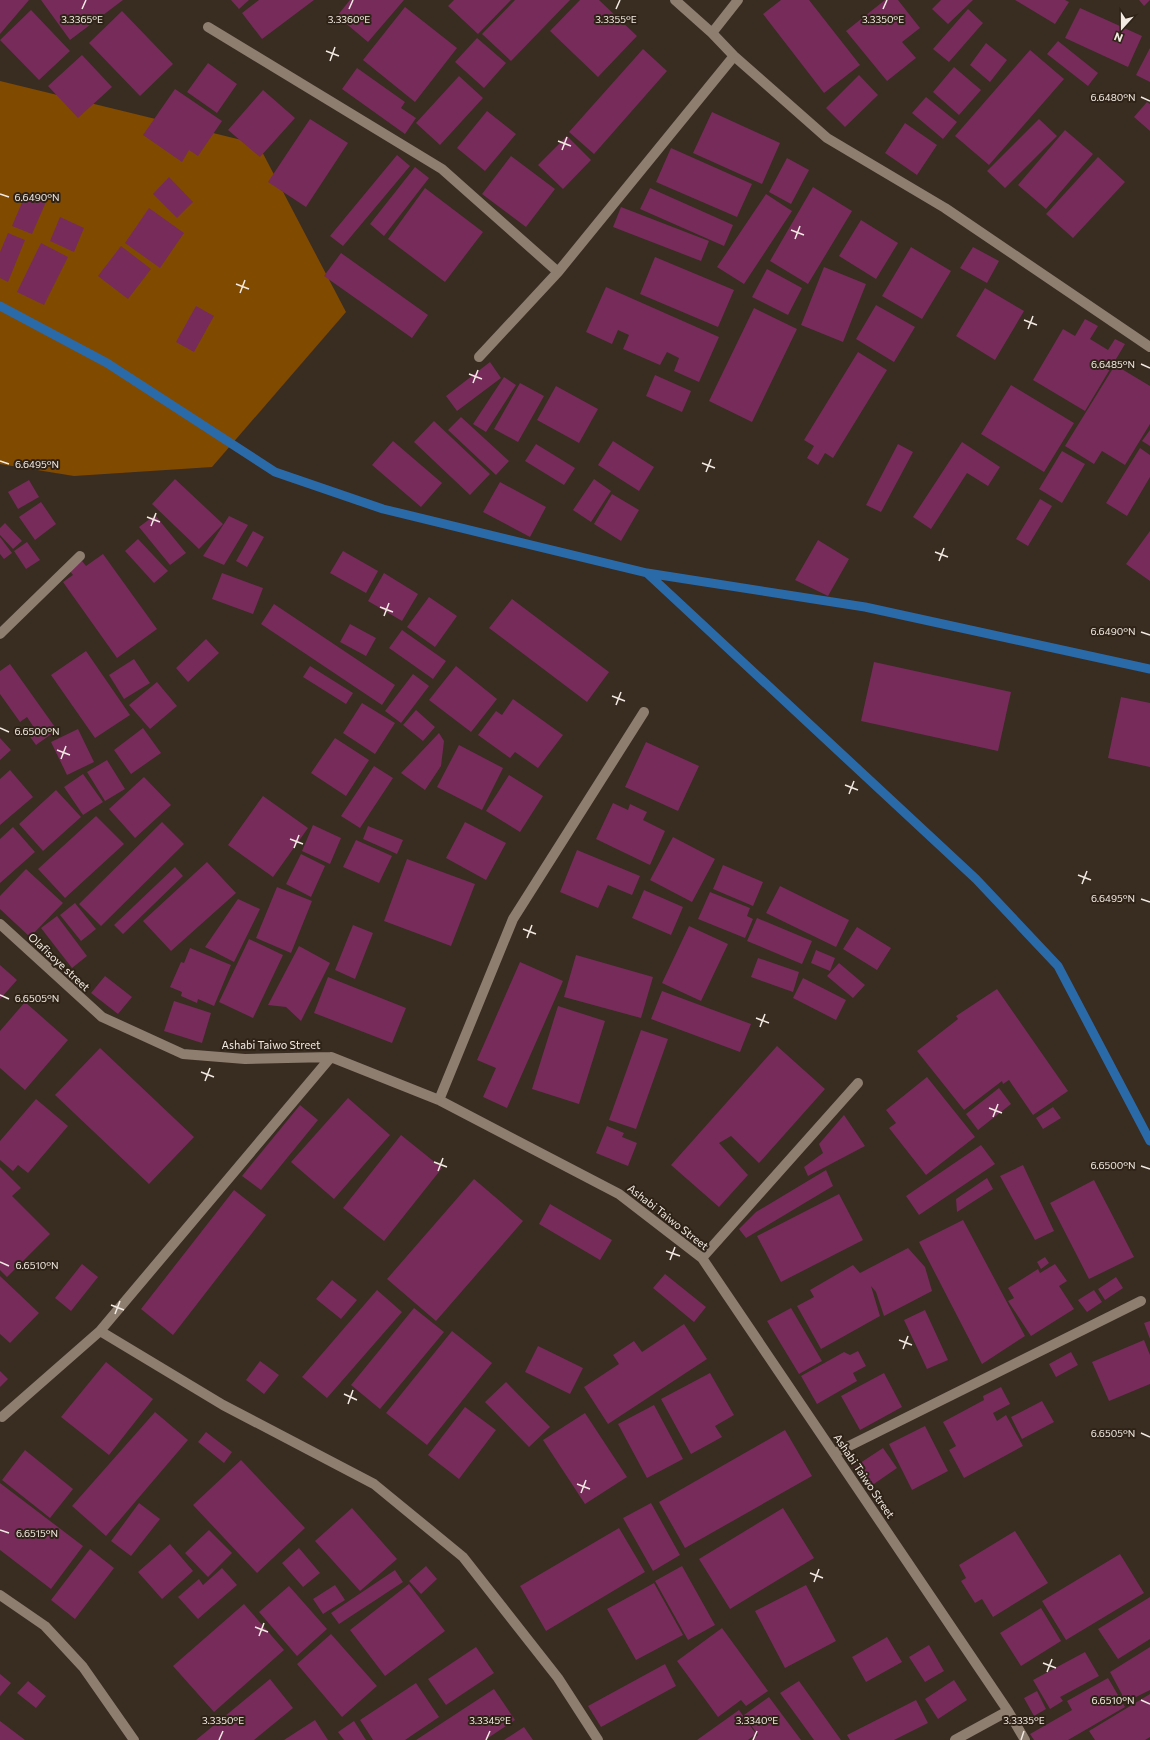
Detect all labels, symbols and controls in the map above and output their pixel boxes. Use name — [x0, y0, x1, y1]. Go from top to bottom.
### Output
north arrow — [1102, 8, 1142, 48]
text: 3.3365°E — [61, 13, 103, 25]
text: 3.3360°E — [328, 13, 370, 25]
text: 3.3355°E — [595, 13, 637, 25]
text: 3.3350°E — [862, 13, 904, 25]
text: N — [1112, 30, 1124, 45]
text: 6.6480°N — [1091, 91, 1135, 103]
text: 6.6490°N — [15, 191, 59, 203]
text: 6.6485°N — [1091, 358, 1135, 370]
text: 6.6495°N — [15, 458, 59, 470]
text: 6.6490°N — [1091, 625, 1135, 637]
text: 6.6500°N — [14, 725, 60, 737]
text: 6.6495°N — [1091, 892, 1135, 904]
street label: Olafisoye street — [26, 930, 93, 994]
text: 6.6505°N — [15, 992, 59, 1004]
street label: Ashabi Taiwo Street — [221, 1038, 321, 1051]
text: 6.6500°N — [1090, 1159, 1136, 1171]
street label: Ashabi Taiwo Street — [625, 1181, 712, 1253]
text: 6.6510°N — [16, 1259, 58, 1271]
text: 6.6505°N — [1091, 1427, 1135, 1439]
street label: Ashabi Taiwo Street — [831, 1431, 898, 1521]
text: 6.6515°N — [16, 1527, 58, 1539]
text: 6.6510°N — [1092, 1694, 1134, 1706]
text: 3.3350°E — [202, 1714, 244, 1726]
text: 3.3345°E — [469, 1714, 511, 1726]
text: 3.3340°E — [736, 1714, 778, 1726]
text: 3.3335°E — [1003, 1714, 1045, 1726]

